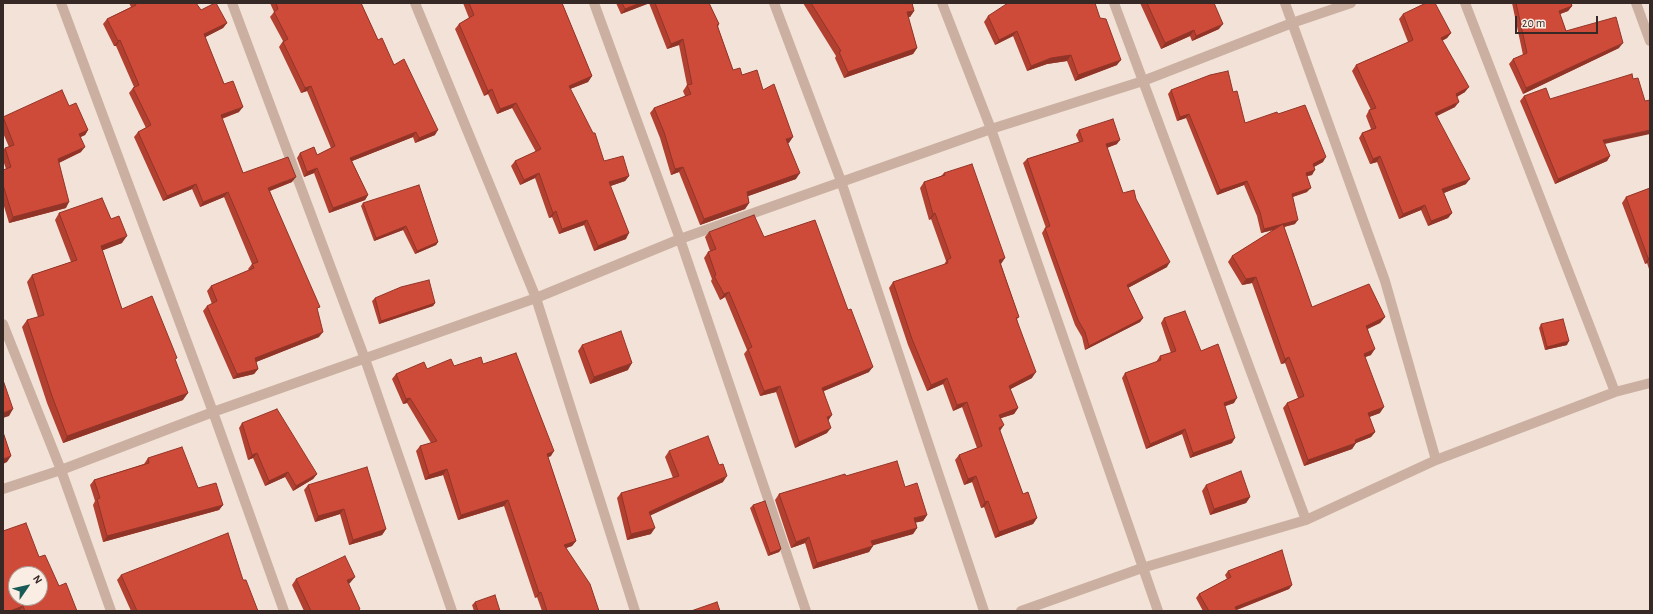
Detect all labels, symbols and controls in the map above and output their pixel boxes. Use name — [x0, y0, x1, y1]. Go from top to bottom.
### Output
scale bar — [1517, 8, 1600, 34]
text: 20 m — [1522, 17, 1545, 29]
north arrow — [8, 566, 48, 606]
text: N — [31, 573, 44, 586]

